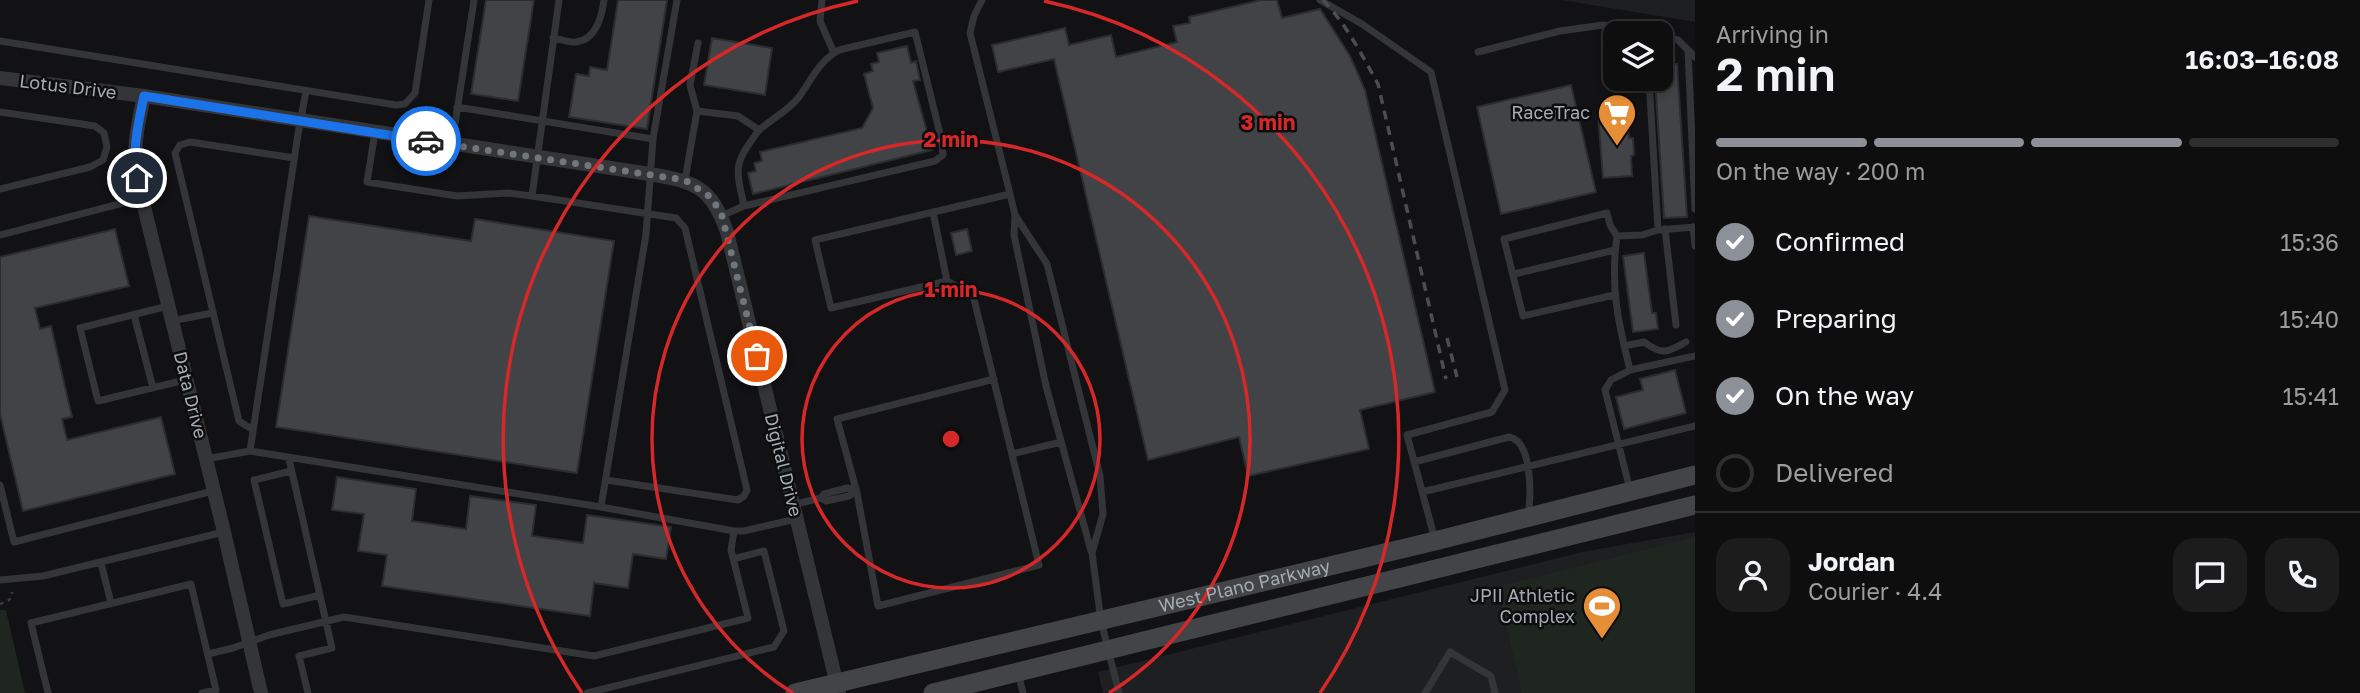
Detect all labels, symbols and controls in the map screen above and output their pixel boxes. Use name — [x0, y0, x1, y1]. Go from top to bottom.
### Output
text: Arriving in — [1716, 20, 1829, 48]
map controls — [1603, 21, 1673, 91]
button: layers — [1603, 21, 1673, 91]
text: 16:03–16:08 — [2185, 44, 2339, 75]
text: 2 min — [1716, 46, 1836, 101]
street label: Lotus Drive — [18, 69, 118, 103]
supermarket icon: RaceTrac — [1596, 92, 1638, 147]
place label: RaceTrac — [1511, 101, 1590, 123]
courier — [391, 106, 461, 176]
text: 3 min — [1241, 109, 1295, 135]
icon: car — [407, 122, 445, 160]
text: 2 min — [924, 126, 978, 152]
pin — [107, 148, 167, 208]
text: On the way · 200 m — [1716, 157, 1925, 185]
icon: home — [118, 159, 156, 197]
icon: check — [1716, 223, 1754, 261]
text: Confirmed — [1775, 226, 1905, 257]
text: 15:36 — [2280, 228, 2339, 256]
text: 1 min — [925, 276, 977, 302]
icon: check — [1716, 300, 1754, 338]
text: Preparing — [1775, 303, 1897, 334]
text: 15:40 — [2279, 305, 2339, 333]
pin — [727, 326, 787, 386]
icon: bag — [738, 337, 776, 375]
street label: Data Drive — [170, 349, 212, 441]
icon: check — [1716, 377, 1754, 415]
text: On the way — [1775, 380, 1914, 411]
text: 15:41 — [2282, 382, 2339, 410]
street label: Digital Drive — [761, 411, 807, 519]
centre of rings — [939, 427, 963, 451]
text: Delivered — [1775, 457, 1894, 488]
button: person — [1716, 538, 1790, 612]
button: chat — [2173, 538, 2247, 612]
button: phone — [2265, 538, 2339, 612]
text: Jordan — [1808, 546, 1895, 577]
street label: West Plano Parkway — [1156, 554, 1332, 616]
text: Courier · 4.4 — [1808, 577, 1942, 605]
place label: JPII Athletic Complex — [1470, 584, 1575, 627]
sports icon: JPII Athletic Complex — [1581, 585, 1623, 640]

